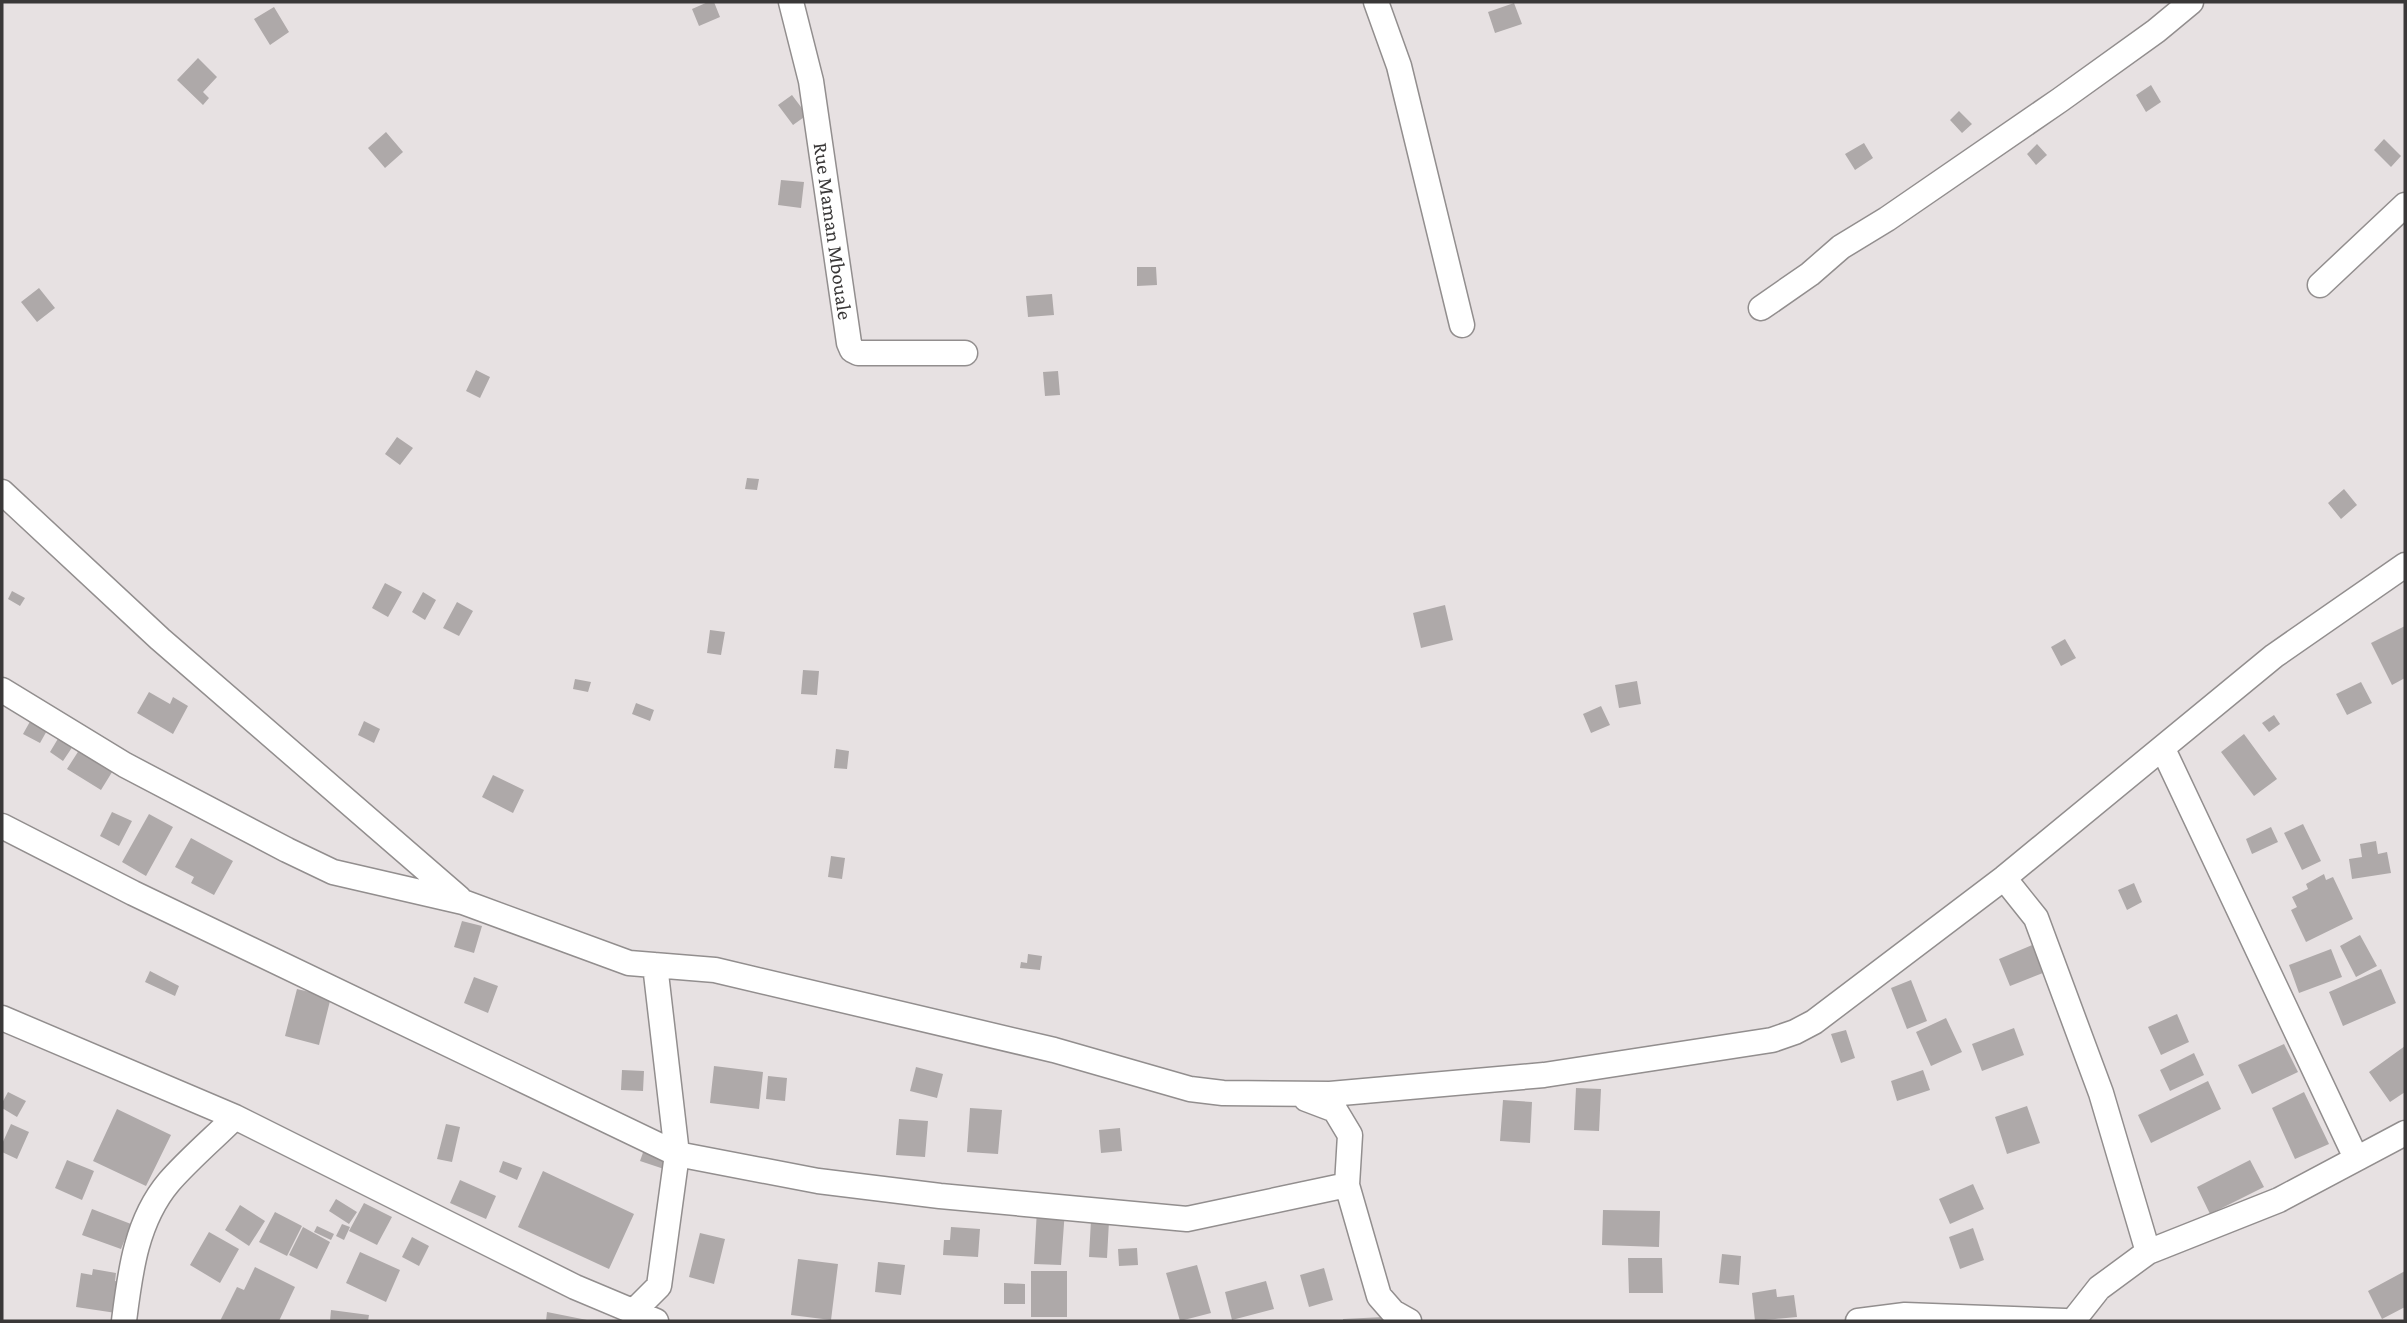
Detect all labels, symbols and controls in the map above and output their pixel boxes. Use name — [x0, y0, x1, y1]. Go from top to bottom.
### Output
street label: Rue Maman Mbouale — [809, 141, 857, 321]

